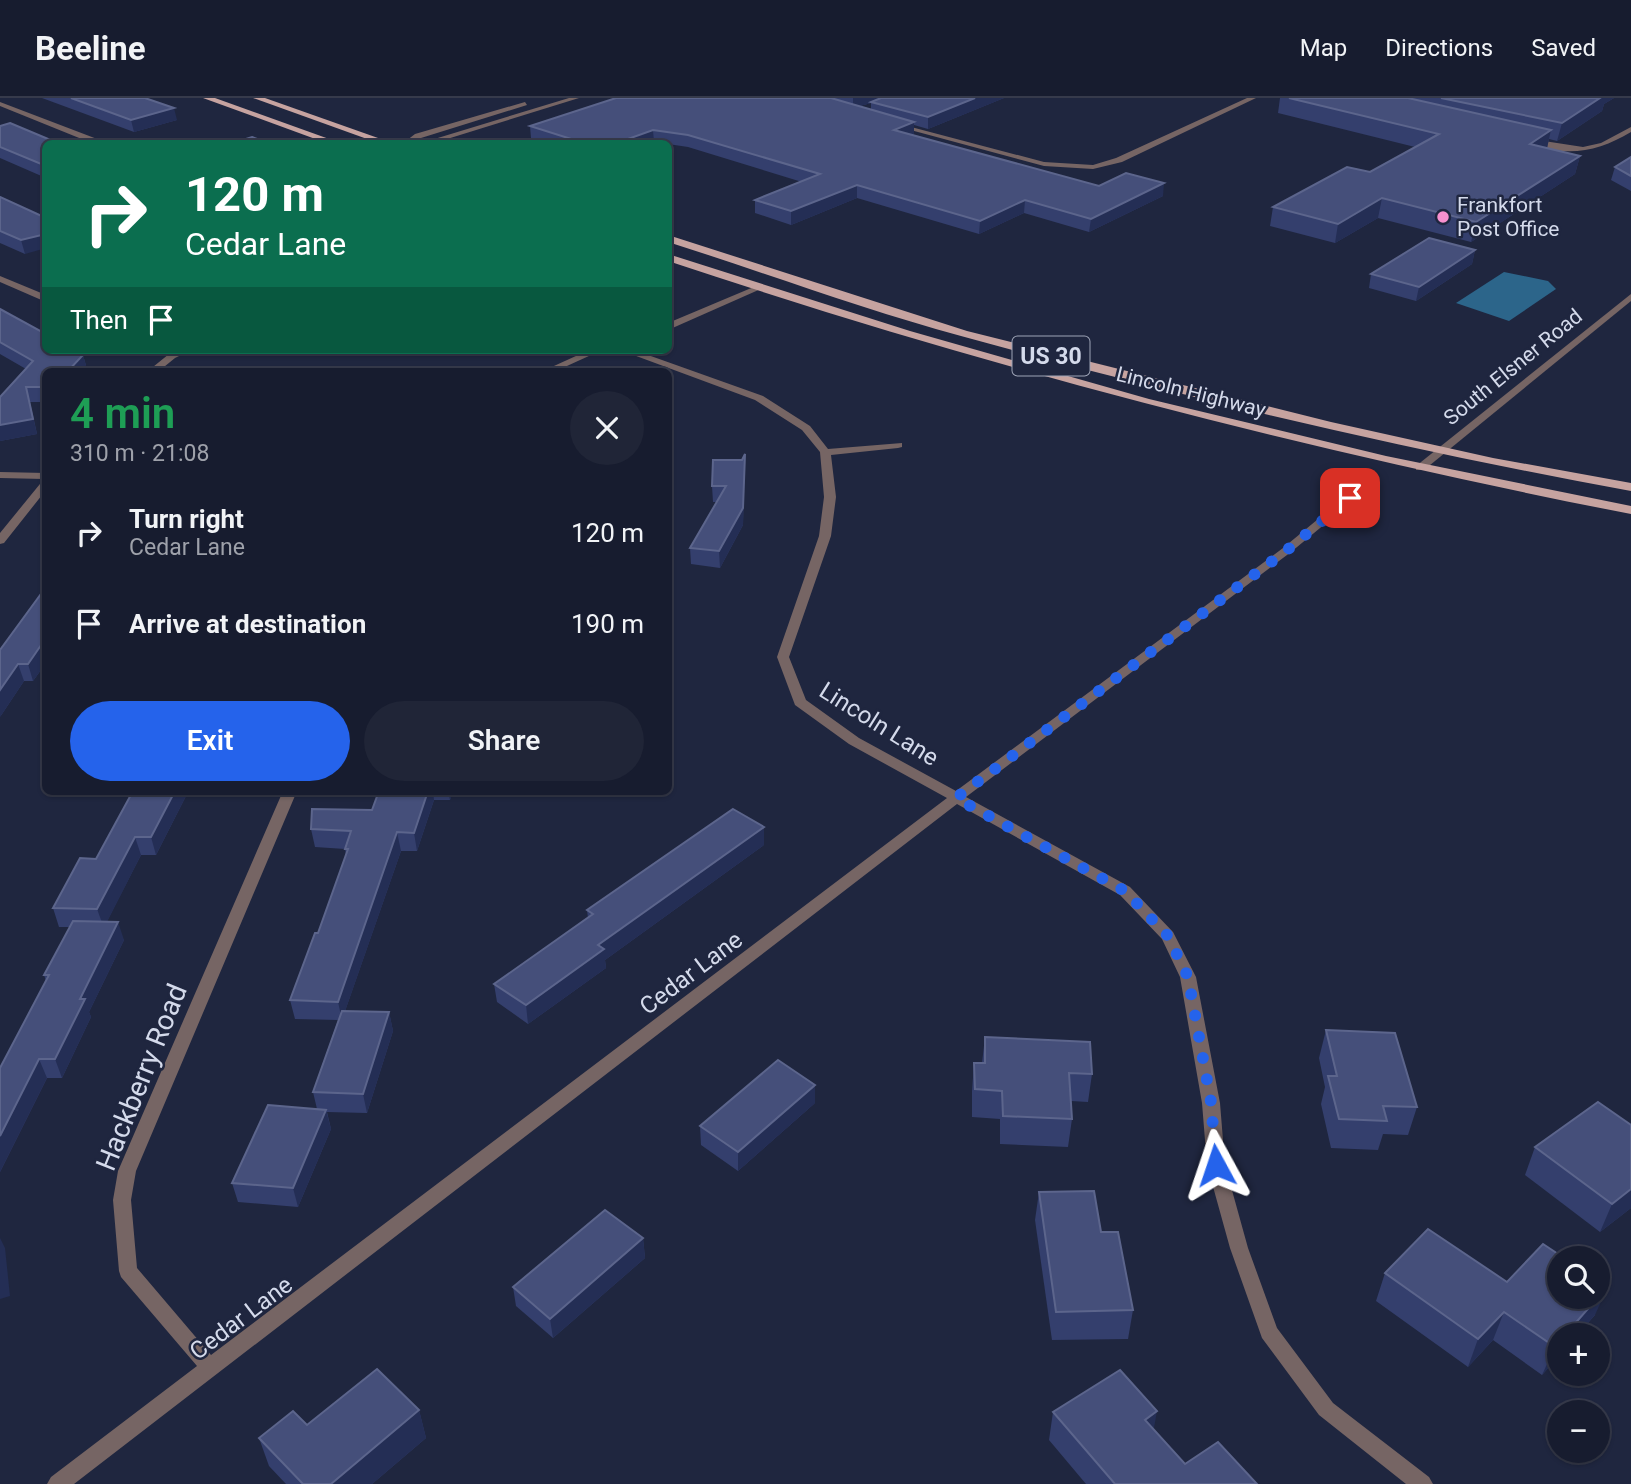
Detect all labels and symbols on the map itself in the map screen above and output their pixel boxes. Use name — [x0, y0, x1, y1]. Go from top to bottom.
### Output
place label: Frankfort Post Office — [1457, 193, 1560, 241]
marker: Frankfort Post Office — [1435, 209, 1451, 225]
street label: South Elsner Road — [1439, 304, 1587, 430]
road number: US 30 — [1012, 336, 1090, 376]
street label: Lincoln Highway — [1114, 362, 1268, 422]
pin — [1320, 468, 1380, 528]
street label: Lincoln Lane — [814, 676, 944, 772]
street label: Cedar Lane — [634, 925, 748, 1021]
street label: Hackberry Road — [89, 979, 194, 1175]
position arrow — [1179, 1128, 1253, 1202]
street label: Cedar Lane — [184, 1270, 298, 1366]

